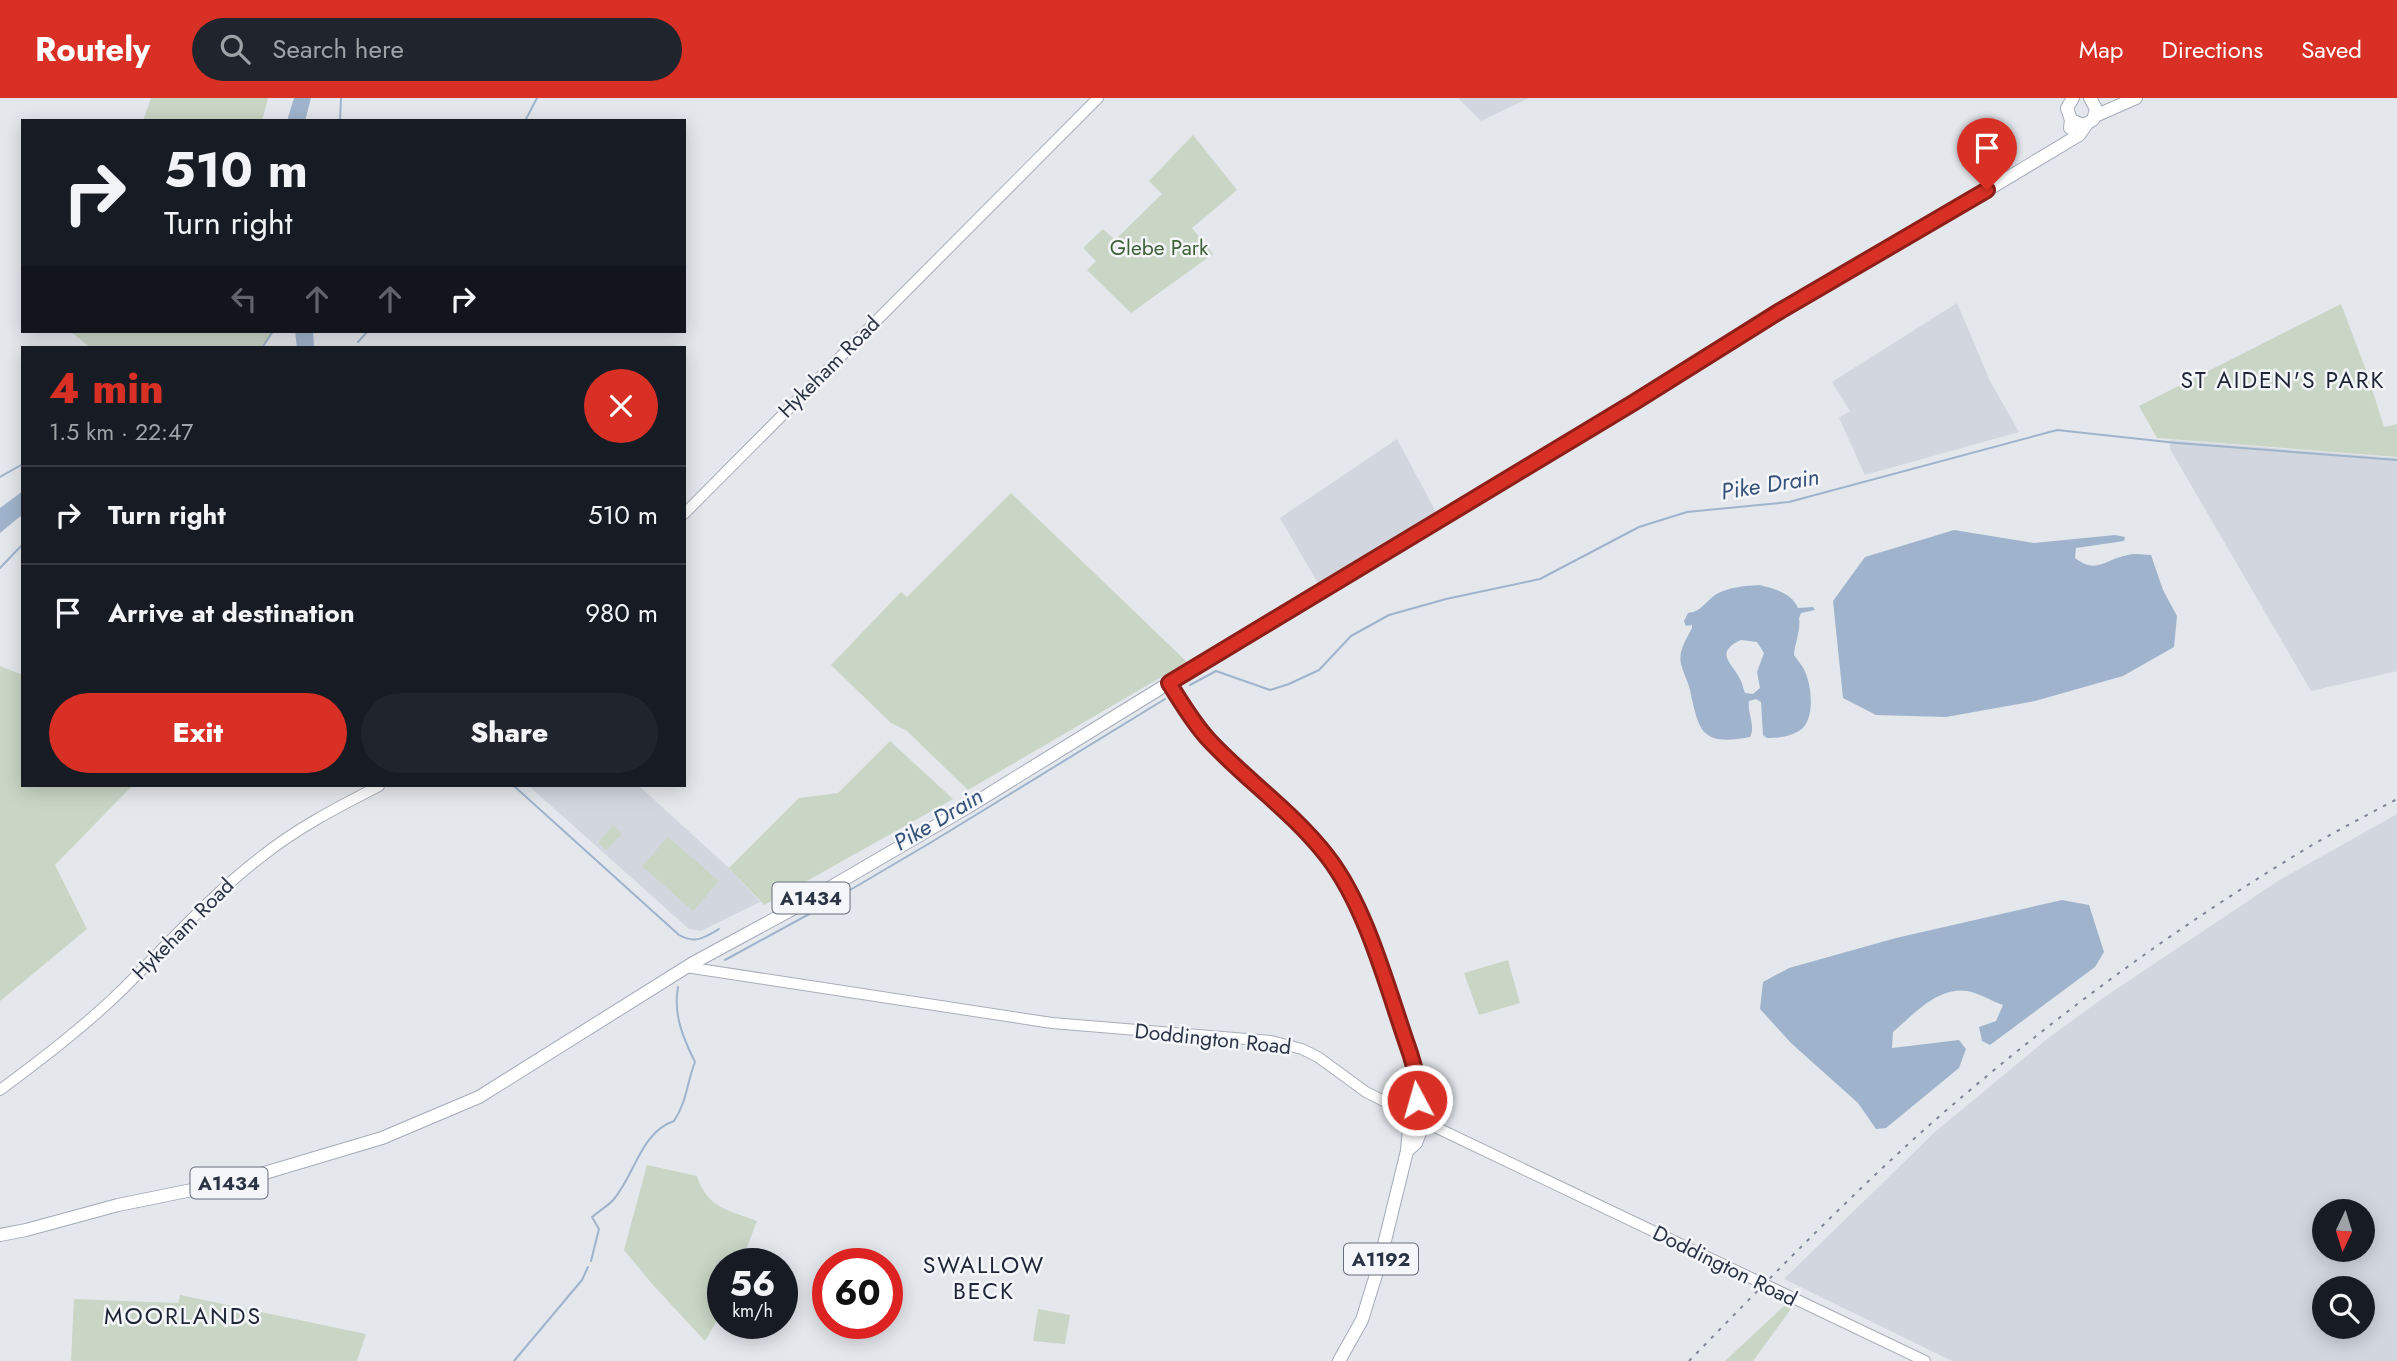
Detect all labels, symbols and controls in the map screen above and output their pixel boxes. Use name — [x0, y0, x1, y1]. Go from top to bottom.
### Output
search box — [192, 18, 682, 81]
text: Routely — [35, 26, 150, 73]
icon: search — [216, 30, 254, 68]
text: Search here — [272, 30, 404, 68]
text: Map — [2079, 32, 2124, 67]
text: Directions — [2162, 32, 2263, 67]
text: Saved — [2301, 32, 2362, 67]
pin — [1957, 118, 2017, 190]
icon: arrive — [1968, 129, 2006, 167]
text: 510 m — [164, 135, 308, 205]
icon: right — [49, 147, 140, 238]
text: Turn right — [164, 200, 293, 246]
park label: Glebe Park — [1110, 233, 1209, 263]
icon: left — [225, 280, 263, 318]
icon: ahead — [298, 280, 336, 318]
icon: ahead — [371, 280, 409, 318]
icon: right — [444, 280, 482, 318]
street label: Hykeham Road — [771, 309, 887, 425]
text: 4 min — [49, 358, 164, 419]
district label: ST AIDEN'S PARK — [2180, 363, 2386, 397]
button: close — [584, 369, 658, 443]
text: 1.5 km · 22:47 — [49, 415, 193, 449]
water label: Pike Drain — [1718, 459, 1822, 509]
icon: right — [49, 496, 87, 534]
text: Turn right — [108, 496, 226, 534]
text: 510 m — [588, 496, 658, 534]
icon: arrive — [49, 594, 87, 632]
text: Arrive at destination — [108, 594, 355, 632]
text: 980 m — [585, 594, 658, 632]
button: Exit — [49, 693, 347, 773]
button: Share — [361, 693, 658, 773]
water label: Pike Drain — [887, 779, 989, 859]
street label: Hykeham Road — [125, 871, 241, 987]
road number: A1434 — [772, 883, 850, 914]
street label: Doddington Road — [1133, 1016, 1293, 1062]
position arrow — [1380, 1063, 1454, 1137]
road number: A1434 — [190, 1168, 268, 1198]
north arrow — [2312, 1199, 2375, 1262]
map controls — [2312, 1199, 2375, 1339]
street label: Doddington Road — [1648, 1218, 1802, 1314]
road number: A1192 — [1344, 1244, 1418, 1274]
speed limit sign: 60 — [812, 1248, 903, 1339]
district label: SWALLOW BECK — [923, 1248, 1045, 1308]
text: 56 — [730, 1259, 776, 1309]
button: search — [2312, 1276, 2375, 1339]
text: km/h — [732, 1298, 773, 1324]
district label: MOORLANDS — [104, 1299, 262, 1333]

